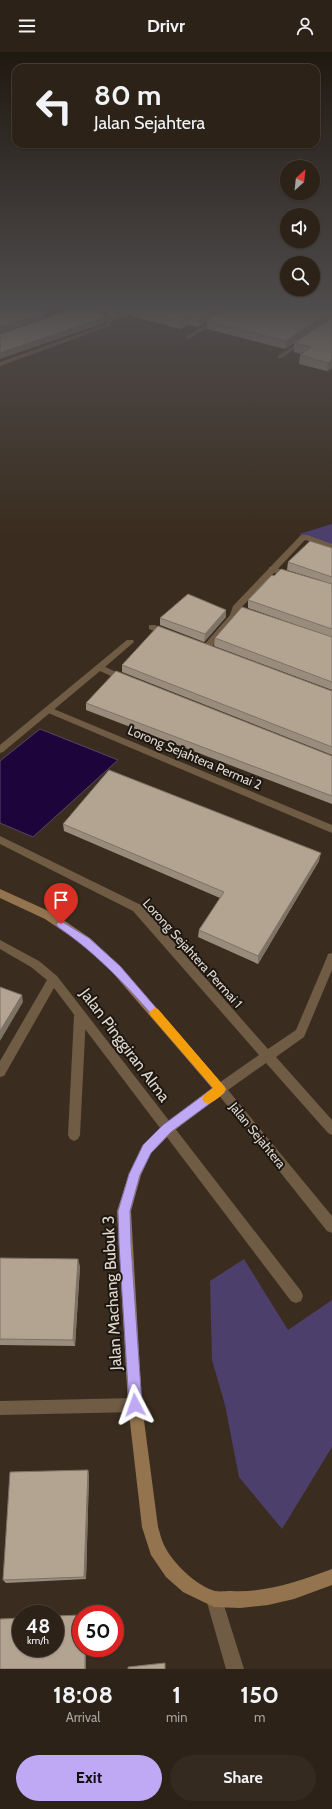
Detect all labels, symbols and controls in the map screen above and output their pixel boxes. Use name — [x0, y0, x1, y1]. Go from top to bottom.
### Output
icon: menu — [16, 15, 38, 37]
text: Drivr — [147, 15, 185, 37]
icon: person — [294, 15, 316, 37]
text: 80 m — [94, 78, 161, 112]
icon: left — [28, 80, 80, 132]
text: Jalan Sejahtera — [94, 112, 205, 134]
north arrow — [280, 160, 320, 200]
map controls — [280, 160, 320, 296]
button: sound — [280, 208, 320, 248]
button: search — [280, 256, 320, 296]
street label: Lorong Sejahtera Permai 2 — [125, 722, 264, 793]
pin — [44, 883, 78, 924]
icon: arrive — [50, 889, 72, 911]
street label: Lorong Sejahtera Permai 1 — [139, 895, 246, 1012]
street label: Jalan Pinggiran Alma — [76, 984, 174, 1106]
street label: Jalan Sejahtera — [225, 1098, 290, 1172]
street label: Jalan Machang Bubuk 3 — [98, 1215, 126, 1372]
position arrow — [114, 1384, 156, 1426]
speed limit sign: 50 — [72, 1605, 124, 1657]
text: 48 — [26, 1614, 50, 1638]
text: km/h — [27, 1634, 49, 1647]
text: 18:08 — [53, 1680, 113, 1709]
text: 1 — [172, 1680, 181, 1709]
text: 150 — [240, 1680, 279, 1709]
text: Arrival — [66, 1709, 100, 1725]
text: min — [166, 1709, 187, 1725]
text: m — [254, 1709, 265, 1725]
button: Exit — [16, 1755, 162, 1801]
button: Share — [170, 1755, 316, 1801]

